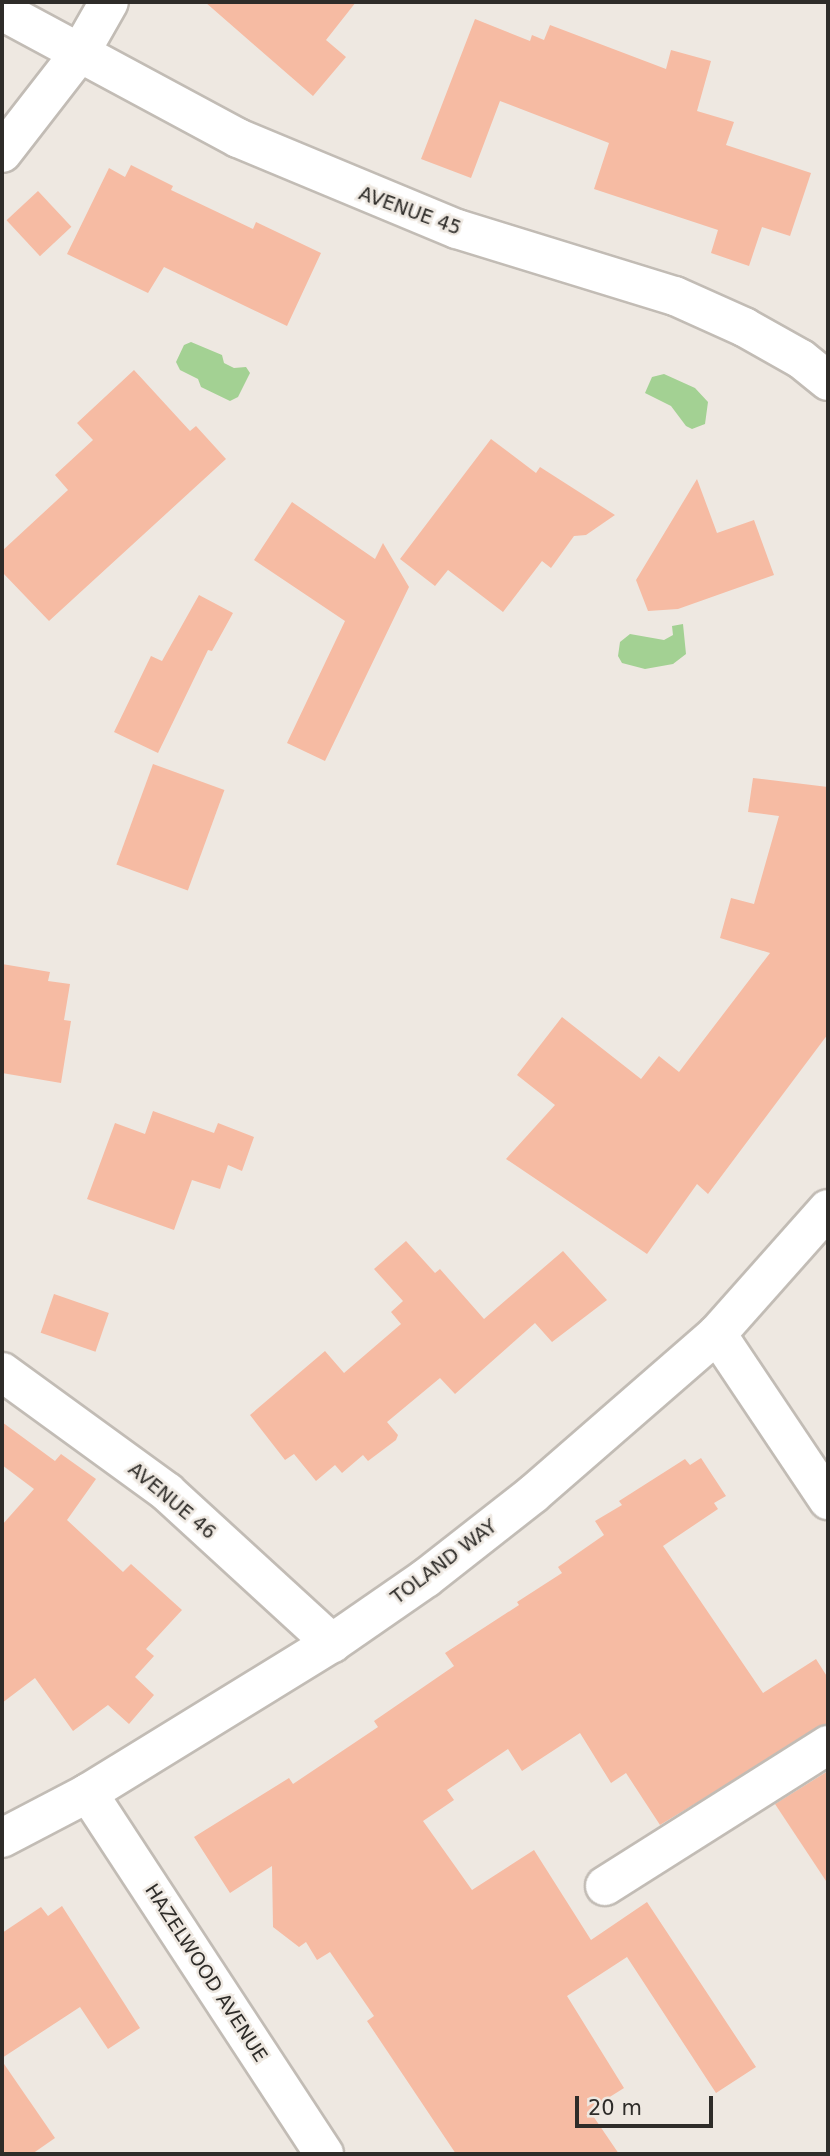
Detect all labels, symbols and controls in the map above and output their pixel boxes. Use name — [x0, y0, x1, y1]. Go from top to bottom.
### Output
street label: AVENUE 45 — [356, 182, 464, 240]
street label: AVENUE 46 — [124, 1458, 220, 1544]
street label: TOLAND WAY — [387, 1515, 501, 1609]
street label: HAZELWOOD AVENUE — [140, 1880, 272, 2066]
scale bar — [578, 2082, 716, 2126]
text: 20 m — [588, 2096, 642, 2120]

